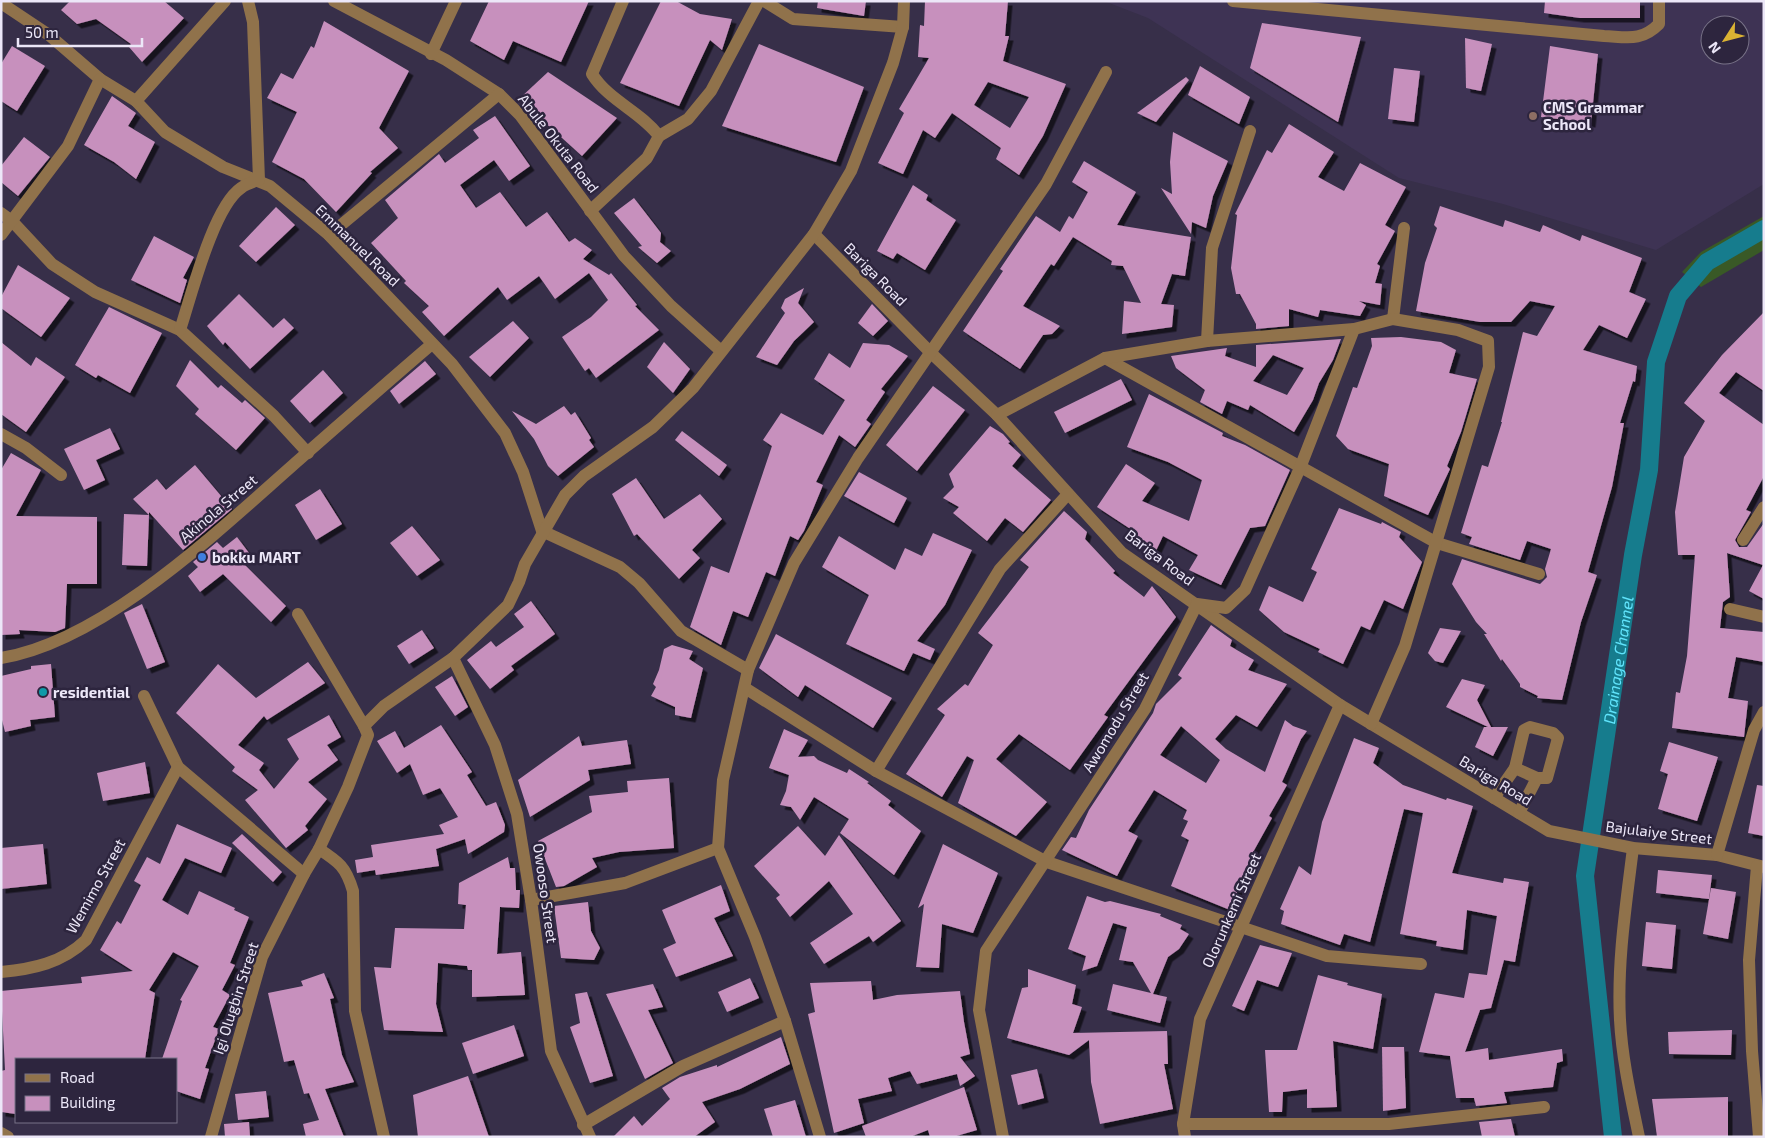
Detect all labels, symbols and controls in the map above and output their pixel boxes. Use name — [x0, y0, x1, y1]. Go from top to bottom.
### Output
scale bar — [18, 15, 141, 47]
north arrow — [1700, 15, 1750, 65]
text: 50 m — [25, 23, 59, 41]
text: N — [1704, 39, 1724, 57]
street label: Abule Okuta Road — [515, 90, 603, 196]
place label: CMS Grammar School — [1543, 98, 1644, 133]
marker: CMS Grammar School — [1527, 110, 1539, 122]
street label: Emmanuel Road — [312, 200, 404, 290]
street label: Bariga Road — [841, 239, 911, 309]
street label: Akinola Street — [176, 470, 261, 546]
street label: Bariga Road — [1122, 525, 1198, 589]
place label: bokku MART — [212, 548, 301, 566]
marker: bokku MART — [196, 551, 208, 563]
water label: Drainage Channel — [1598, 595, 1636, 725]
street label: Awomodu Street — [1078, 668, 1152, 775]
place label: residential — [53, 683, 130, 701]
marker: residential — [37, 686, 49, 698]
street label: Bariga Road — [1456, 751, 1536, 809]
street label: Bajulaiye Street — [1605, 817, 1714, 848]
street label: Wemimo Street — [62, 835, 129, 937]
street label: Owooso Street — [530, 842, 562, 944]
street label: Olorunkemi Street — [1198, 850, 1264, 970]
street label: Igi Olugbin Street — [208, 939, 262, 1056]
legend — [15, 1058, 178, 1123]
text: Road — [60, 1068, 95, 1086]
text: Building — [60, 1093, 116, 1111]

